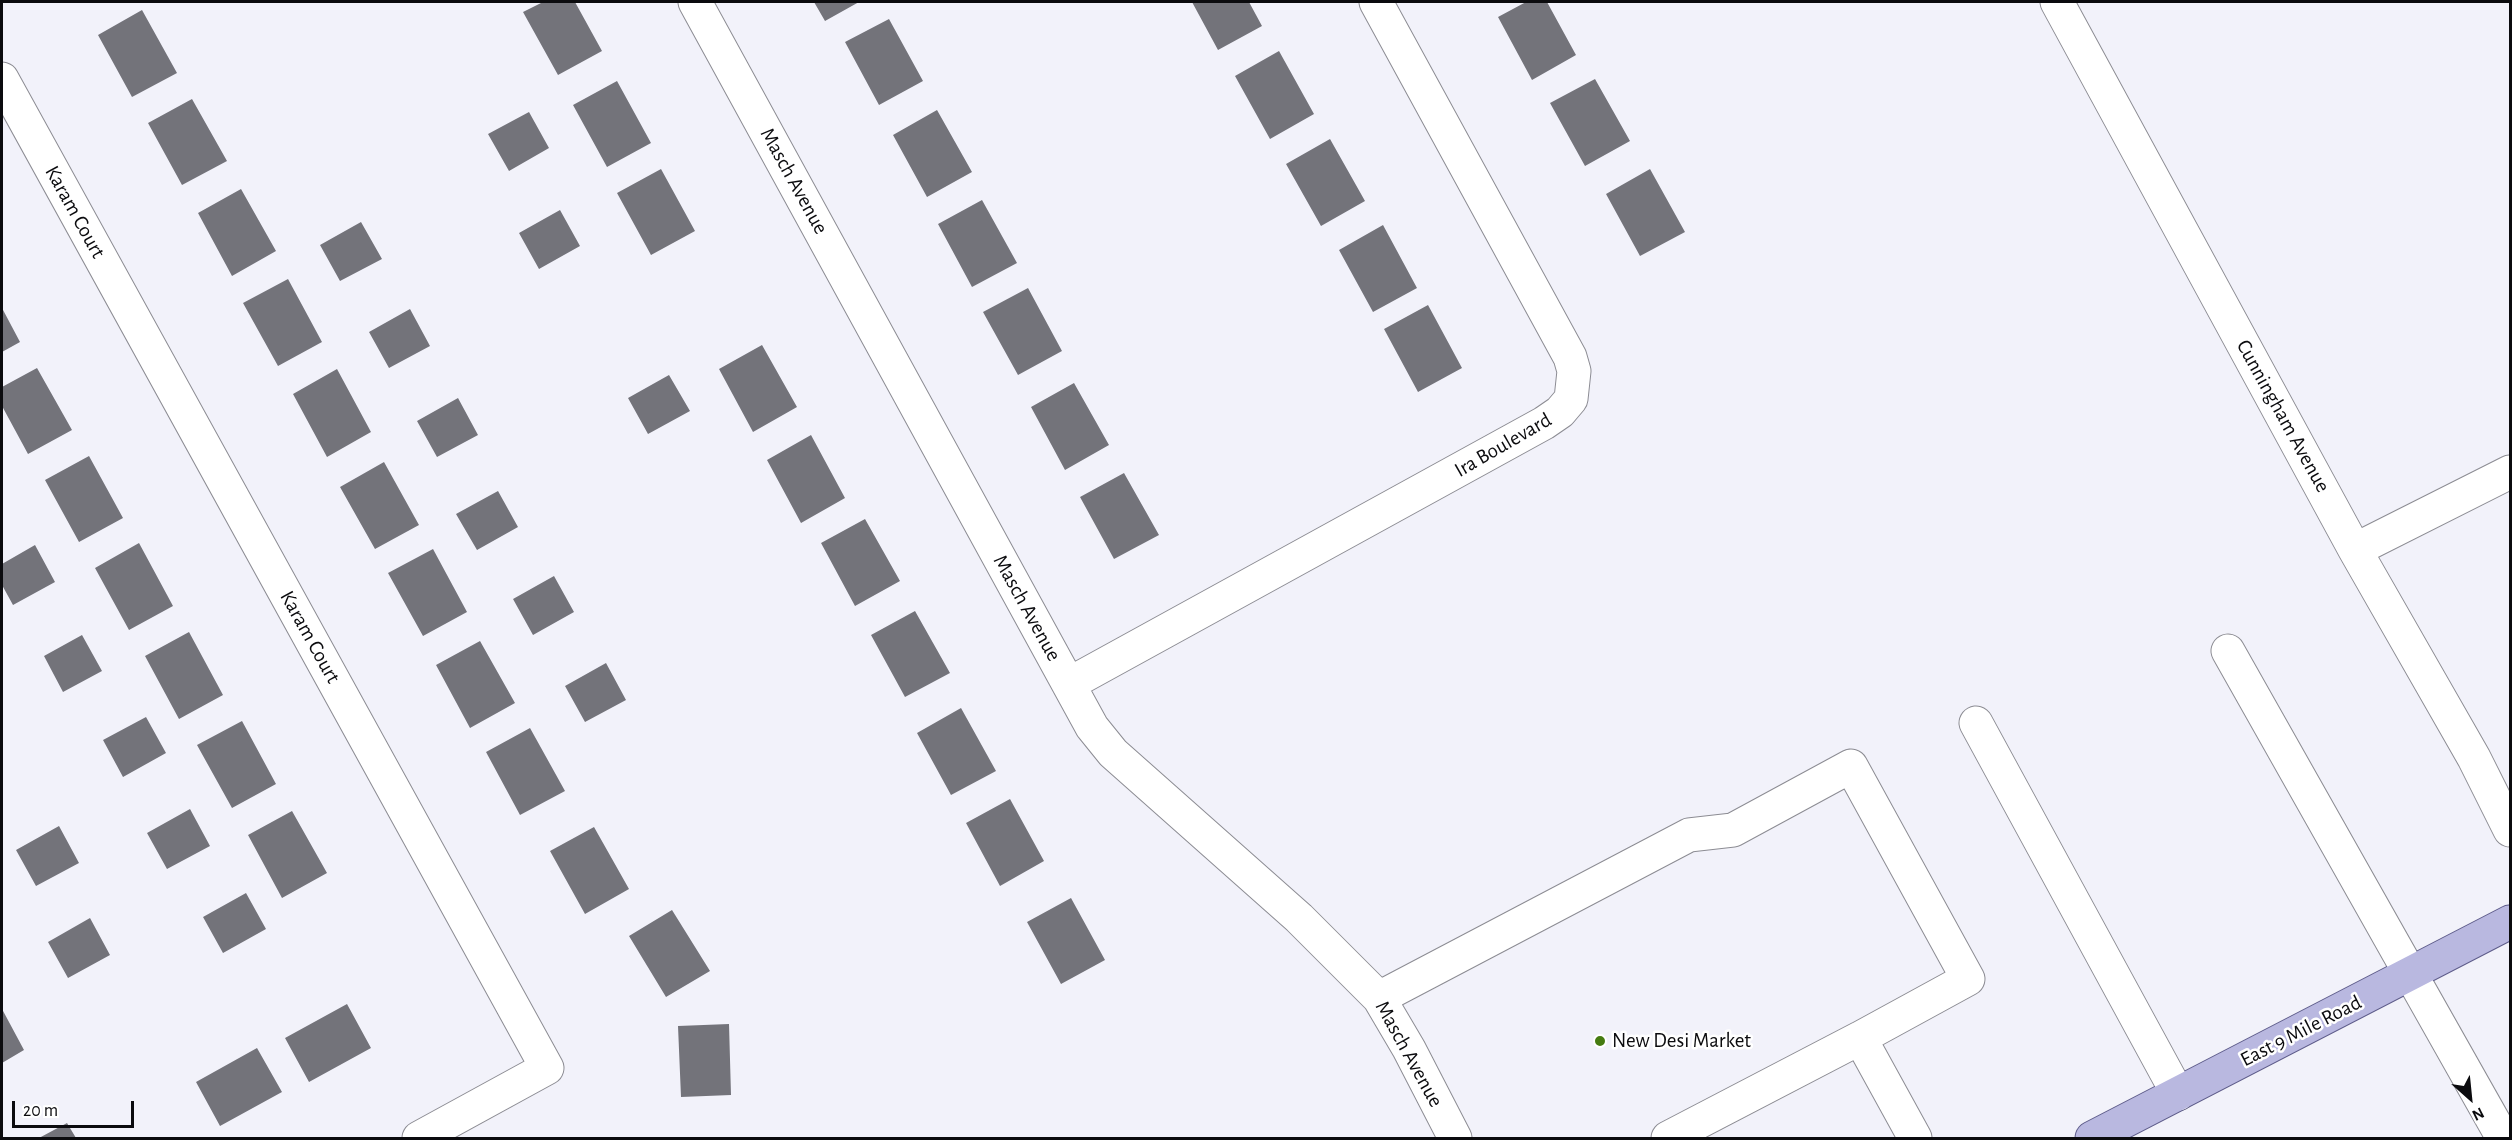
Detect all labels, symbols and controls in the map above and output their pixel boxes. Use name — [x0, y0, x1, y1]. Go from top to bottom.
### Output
street label: Masch Avenue — [754, 124, 834, 238]
street label: Karam Court — [39, 161, 111, 263]
street label: Cunningham Avenue — [2231, 335, 2335, 497]
street label: Ira Boulevard — [1450, 407, 1556, 483]
street label: Masch Avenue — [987, 551, 1067, 665]
street label: Karam Court — [274, 586, 346, 688]
street label: East 9 Mile Road — [2236, 990, 2366, 1072]
street label: Masch Avenue — [1369, 997, 1449, 1111]
place label: New Desi Market — [1612, 1028, 1751, 1054]
marker: New Desi Market — [1593, 1034, 1607, 1048]
north arrow — [2440, 1068, 2500, 1128]
scale bar — [15, 1089, 136, 1127]
text: 20 m — [23, 1102, 58, 1120]
text: N — [2470, 1104, 2487, 1124]

